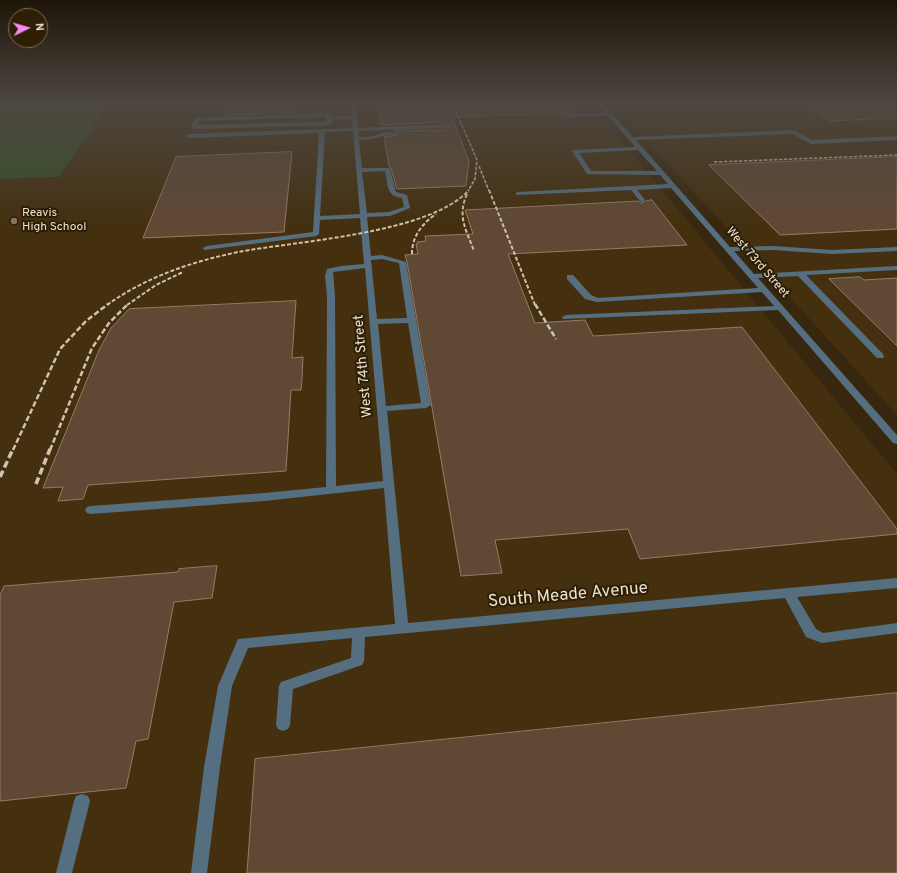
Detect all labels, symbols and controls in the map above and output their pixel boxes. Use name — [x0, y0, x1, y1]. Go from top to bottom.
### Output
north arrow — [8, 8, 48, 48]
text: N — [32, 22, 46, 32]
place label: Reavis High School — [22, 207, 86, 235]
marker: Reavis High School — [9, 216, 19, 226]
street label: West 73rd Street — [722, 225, 792, 301]
street label: West 74th Street — [351, 314, 377, 418]
street label: South Meade Avenue — [487, 579, 649, 613]

